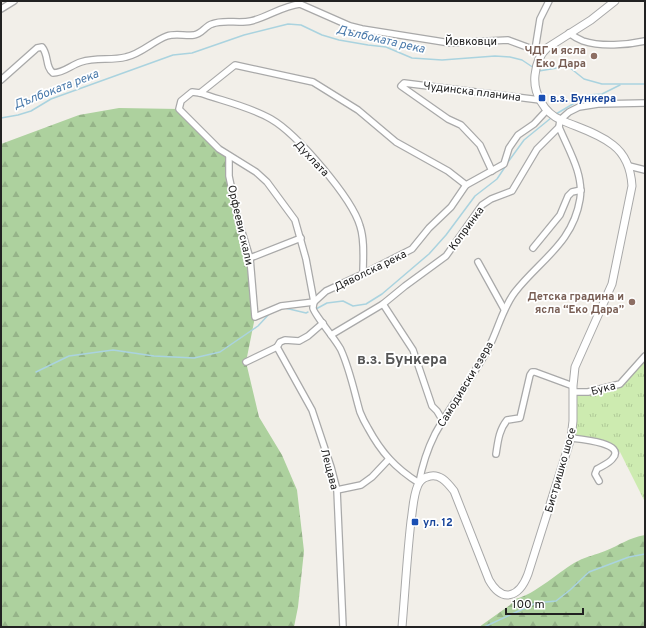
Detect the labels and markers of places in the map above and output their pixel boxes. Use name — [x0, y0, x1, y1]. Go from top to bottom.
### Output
place label: ЧДГ и ясла Еко Дара — [524, 44, 586, 71]
marker: ЧДГ и ясла Еко Дара — [589, 51, 599, 61]
place label: в.з. Бункера — [550, 92, 616, 106]
marker: в.з. Бункера — [537, 93, 547, 103]
place label: Детска градина и ясла “Еко Дара” — [527, 290, 624, 317]
marker: Детска градина и ясла “Еко Дара” — [627, 297, 637, 307]
place label: ул. 12 — [423, 516, 453, 530]
marker: ул. 12 — [410, 517, 420, 527]

